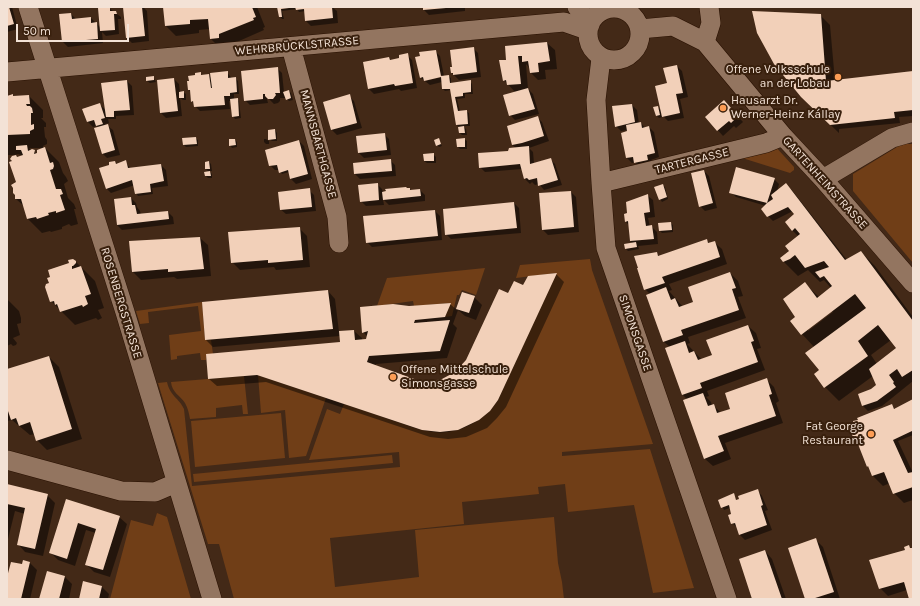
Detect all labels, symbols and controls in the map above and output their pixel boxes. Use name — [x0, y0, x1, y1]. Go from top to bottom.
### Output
scale bar — [18, 16, 131, 42]
text: 50 m — [23, 24, 51, 38]
street label: WEHRBRÜCKLSTRASSE — [234, 33, 360, 59]
place label: Offene Volksschule an der Lobau — [726, 63, 830, 91]
marker: Offene Volksschule an der Lobau — [833, 72, 843, 82]
street label: MANNSBARTHGASSE — [297, 88, 339, 200]
place label: Hausarzt Dr. Werner-Heinz Kállay — [731, 94, 840, 122]
marker: Hausarzt Dr. Werner-Heinz Kállay — [718, 103, 728, 113]
street label: GARTENHEIMSTRASSE — [780, 134, 870, 232]
street label: TARTERGASSE — [654, 145, 730, 177]
street label: ROSENBERGSTRASSE — [97, 246, 145, 360]
street label: SIMONSGASSE — [615, 293, 655, 373]
place label: Offene Mittelschule Simonsgasse — [401, 363, 508, 391]
marker: Offene Mittelschule Simonsgasse — [388, 372, 398, 382]
place label: Fat George Restaurant — [802, 420, 863, 448]
marker: Fat George Restaurant — [866, 429, 876, 439]

